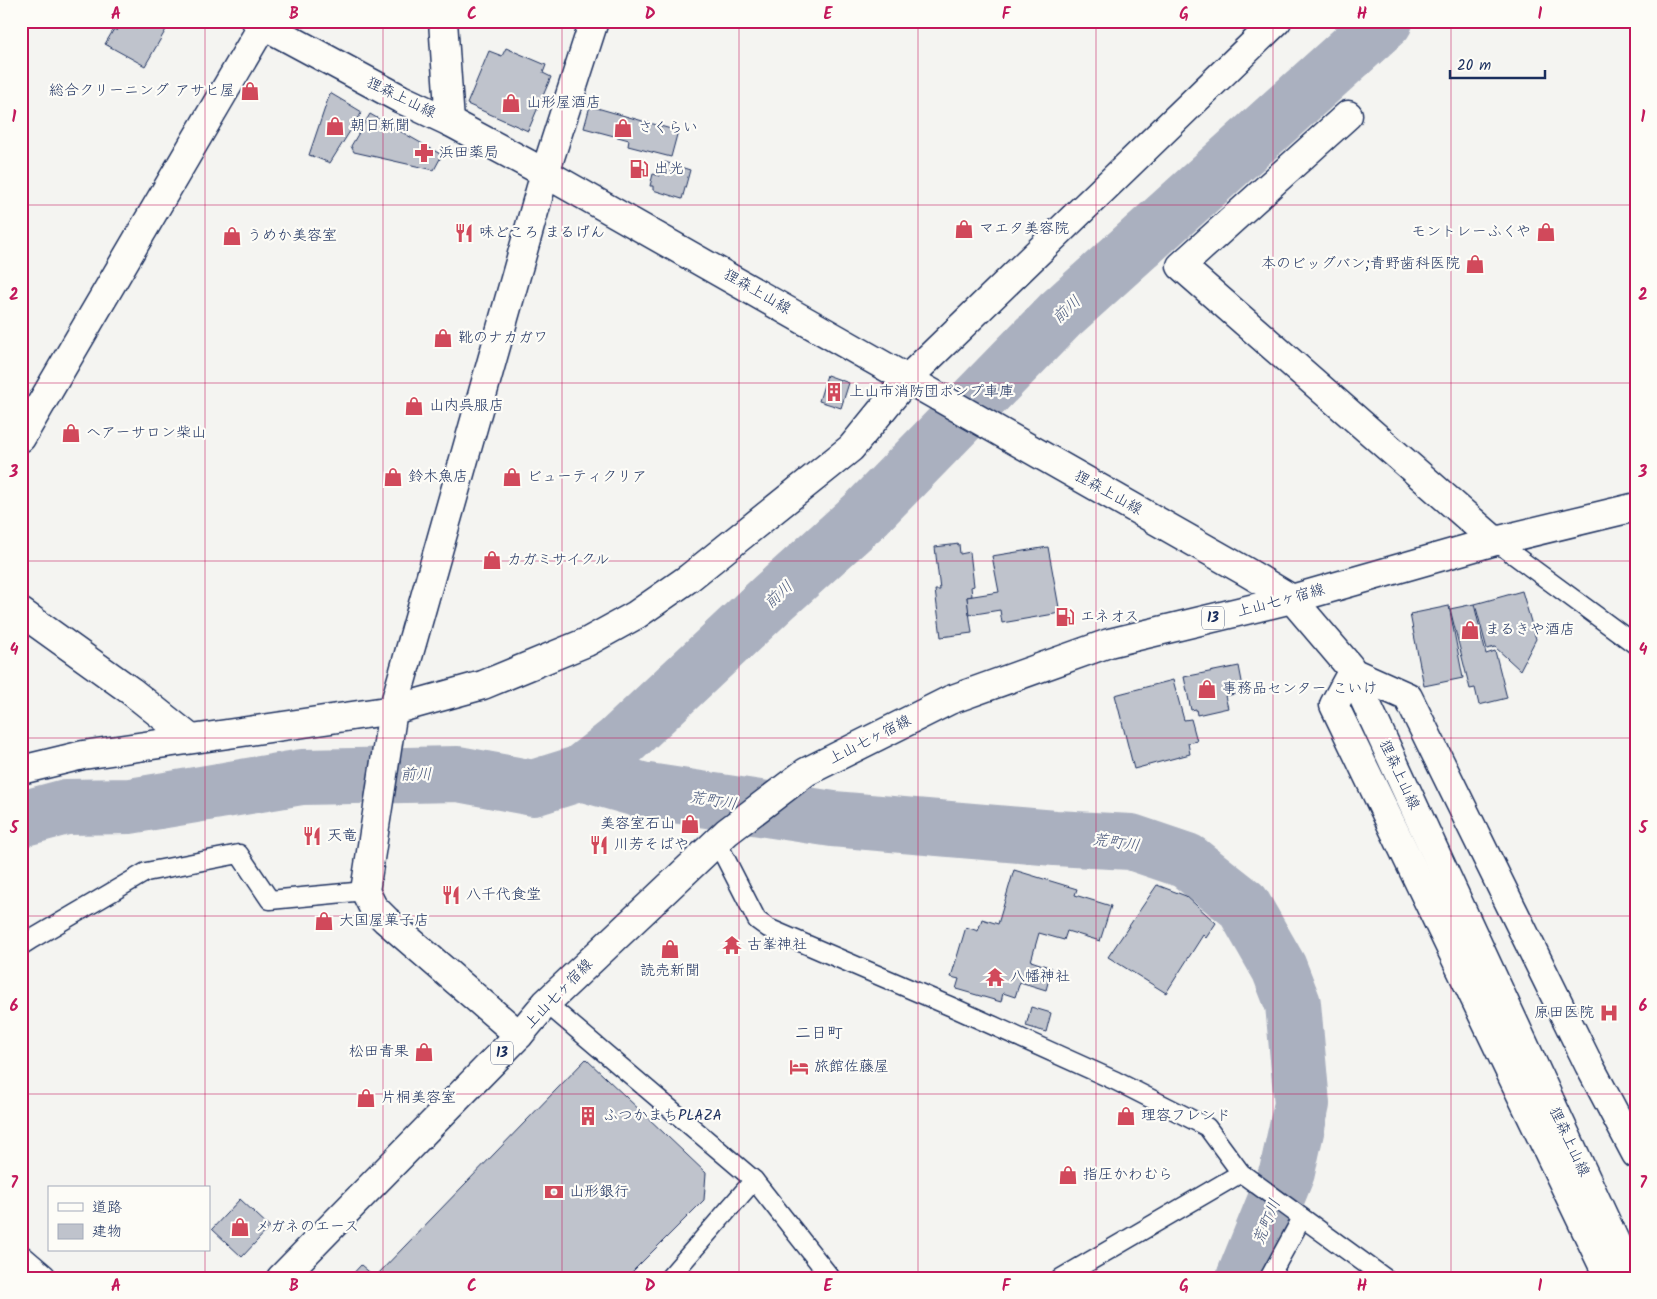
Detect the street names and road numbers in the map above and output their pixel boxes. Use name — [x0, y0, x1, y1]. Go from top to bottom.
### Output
street label: 狸森上山線 — [362, 71, 440, 125]
street label: 狸森上山線 — [719, 263, 795, 321]
street label: 狸森上山線 — [1069, 464, 1147, 522]
street label: 上山七ヶ宿線 — [1234, 578, 1328, 624]
road number: 13 — [1202, 606, 1224, 630]
street label: 上山七ヶ宿線 — [824, 709, 916, 771]
street label: 狸森上山線 — [1372, 736, 1426, 814]
street label: 上山七ヶ宿線 — [519, 953, 599, 1035]
road number: 13 — [491, 1042, 513, 1064]
street label: 狸森上山線 — [1542, 1103, 1596, 1181]

